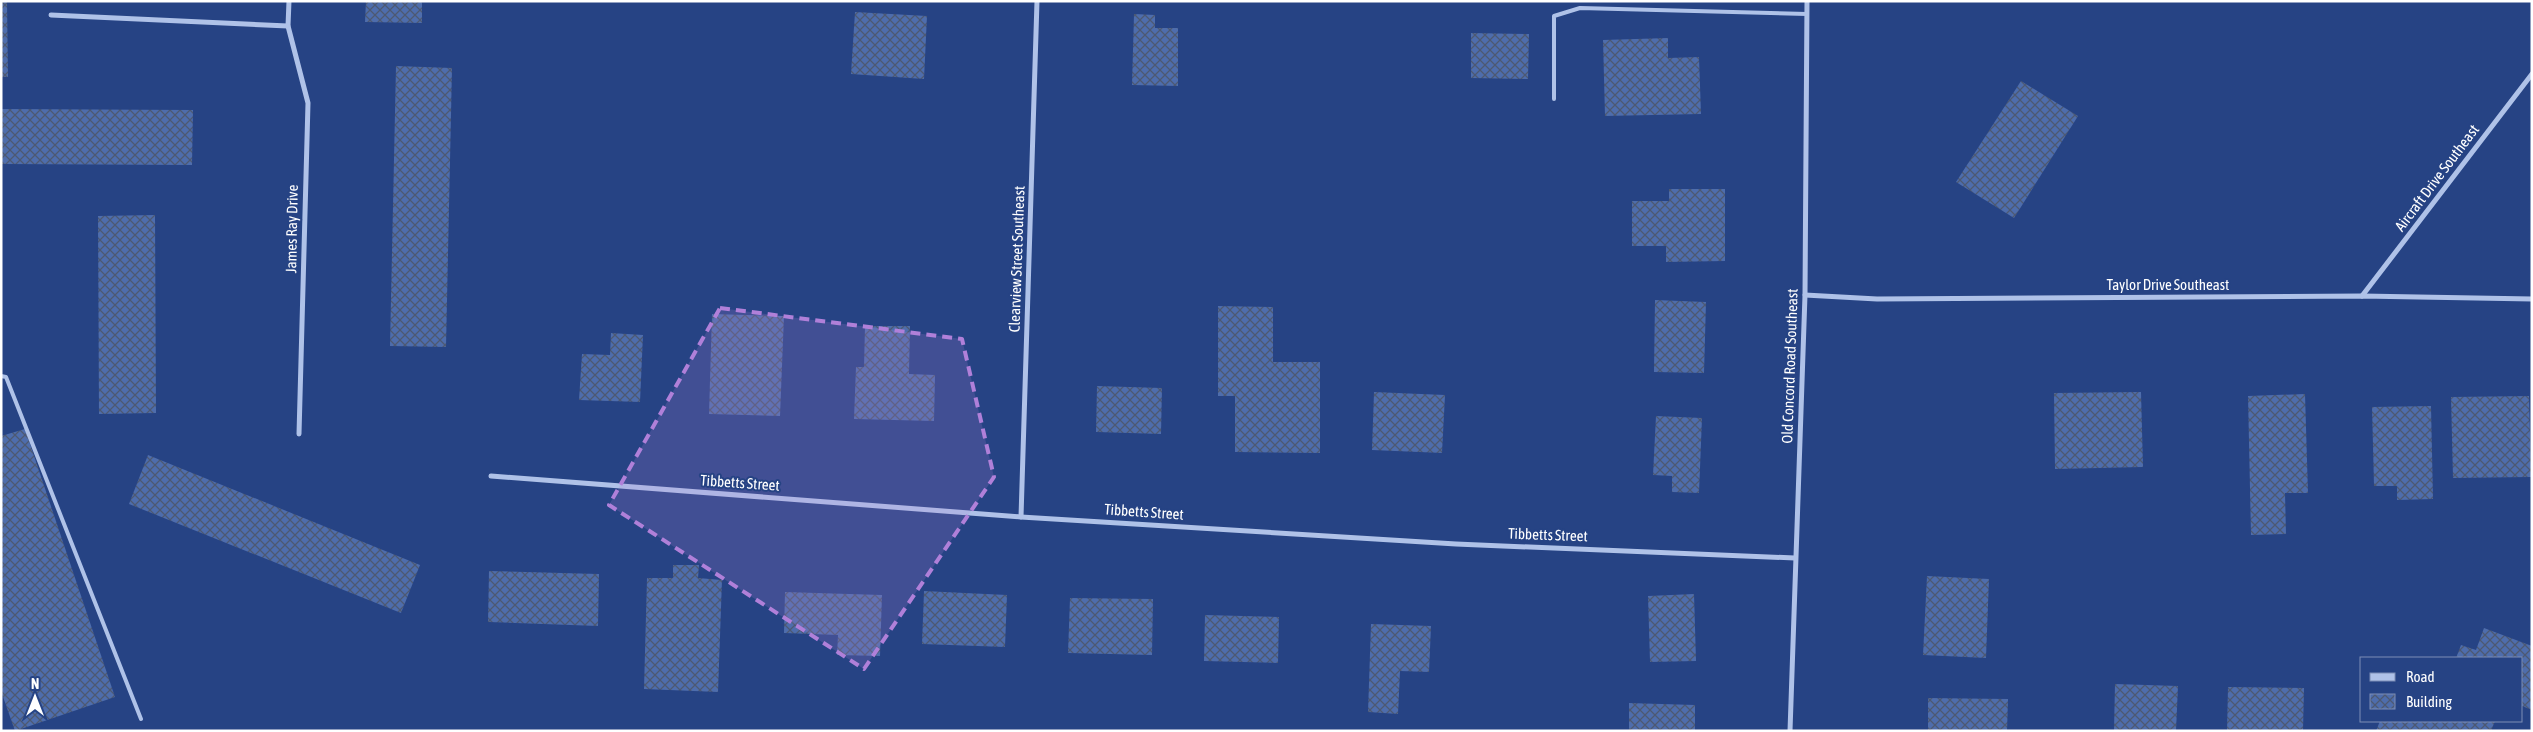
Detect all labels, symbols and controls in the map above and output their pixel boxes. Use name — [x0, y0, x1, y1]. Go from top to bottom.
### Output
street label: Aircraft Drive Southeast — [2391, 121, 2482, 234]
street label: James Ray Drive — [282, 184, 301, 273]
street label: Clearview Street Southeast — [1005, 185, 1028, 333]
street label: Taylor Drive Southeast — [2107, 276, 2229, 293]
street label: Old Concord Road Southeast — [1778, 288, 1801, 444]
street label: Tibbetts Street — [700, 471, 780, 494]
street label: Tibbetts Street — [1104, 500, 1184, 523]
street label: Tibbetts Street — [1508, 525, 1588, 544]
legend — [2360, 657, 2523, 722]
text: Road — [2406, 668, 2435, 685]
north arrow — [10, 672, 60, 722]
text: N — [31, 676, 39, 692]
text: Building — [2406, 693, 2452, 710]

